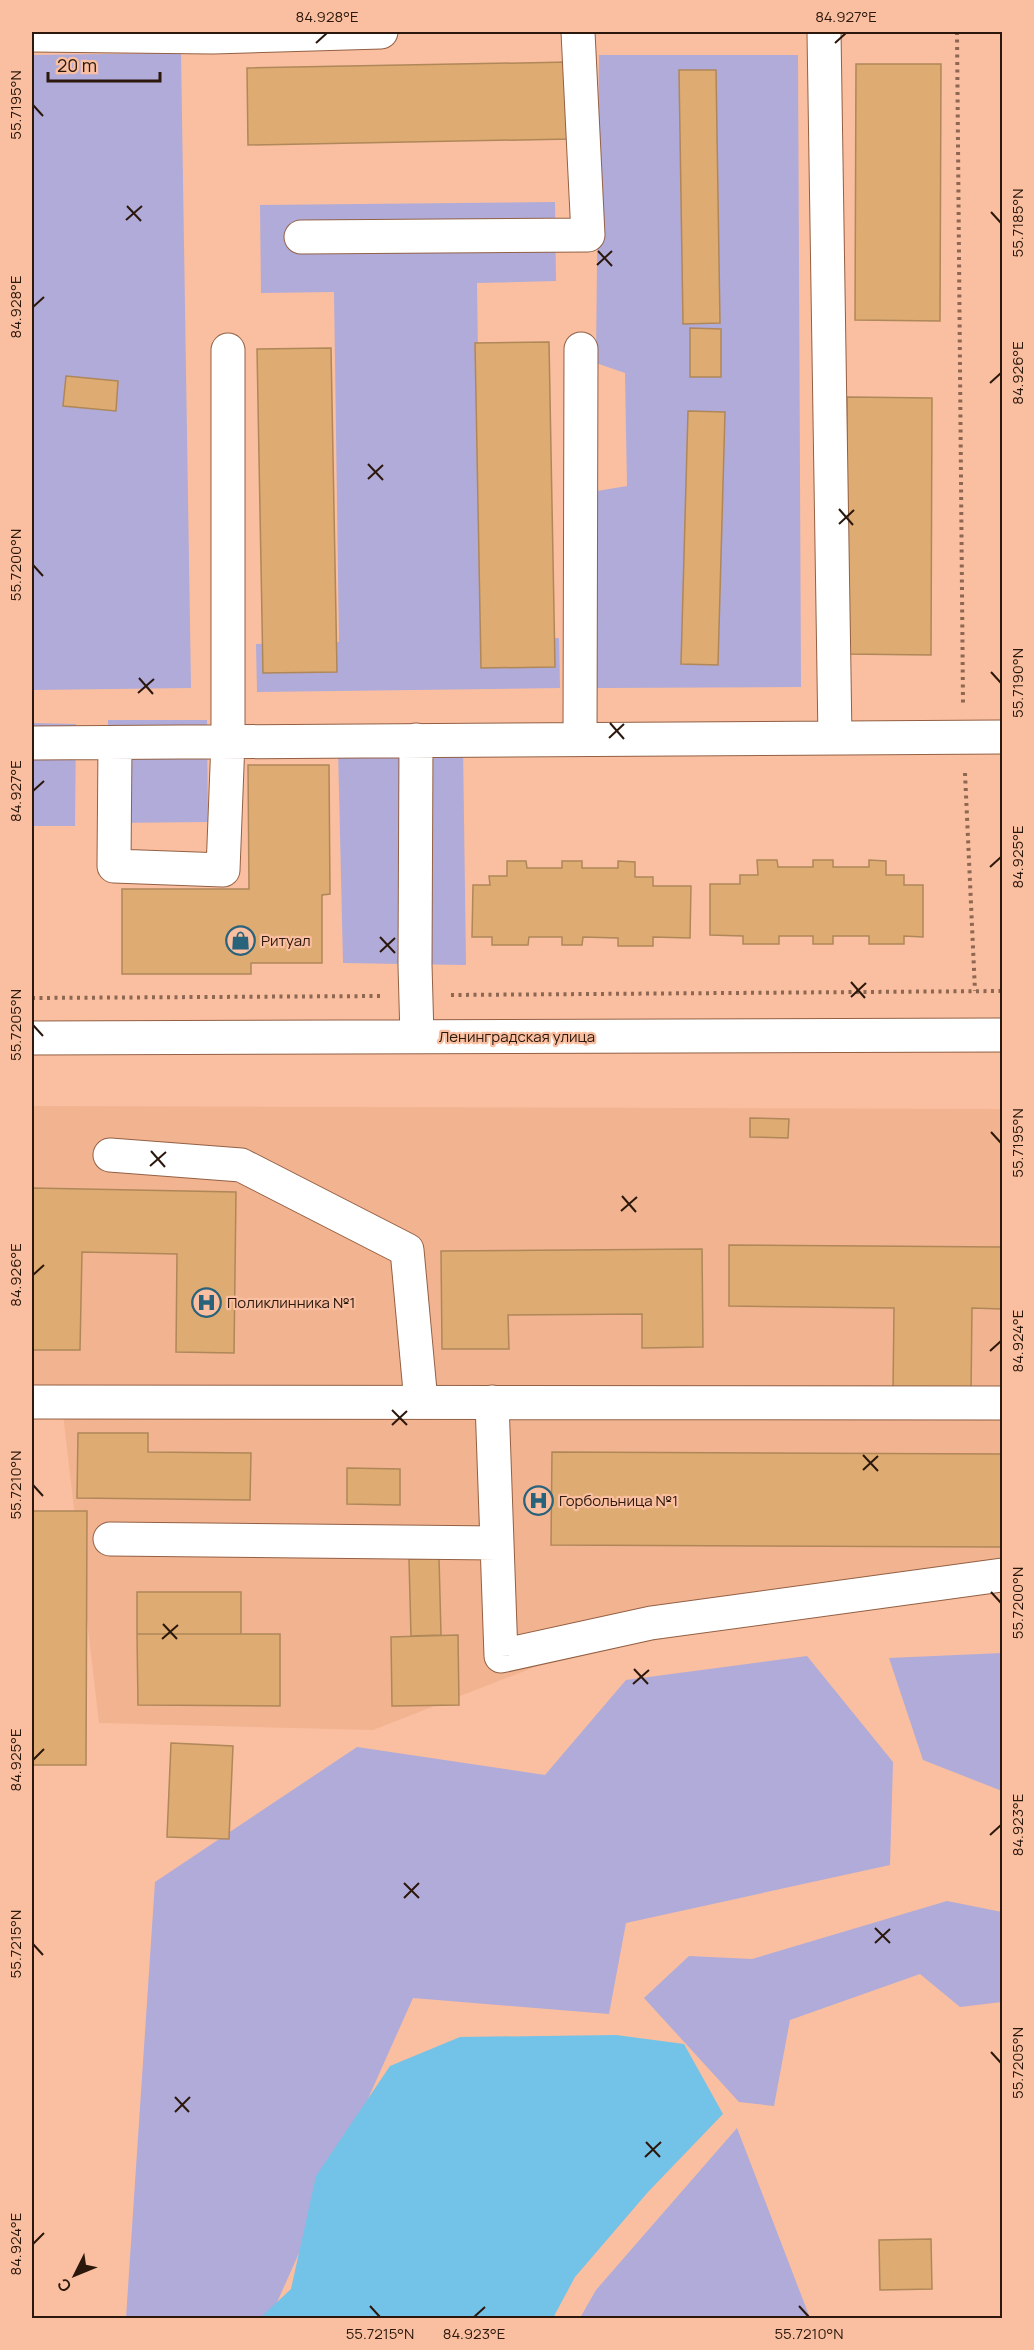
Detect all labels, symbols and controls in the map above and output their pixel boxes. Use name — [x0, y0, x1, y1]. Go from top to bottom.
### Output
text: 84.928°E — [296, 6, 358, 27]
text: 84.927°E — [815, 6, 877, 27]
scale bar — [48, 45, 160, 83]
text: 20 m — [57, 53, 97, 77]
text: 55.7195°N — [5, 70, 26, 140]
text: 55.7185°N — [1007, 189, 1028, 257]
text: 84.928°E — [5, 276, 26, 338]
text: 84.926°E — [1007, 341, 1028, 405]
text: 55.7200°N — [5, 529, 26, 601]
text: 55.7190°N — [1007, 648, 1028, 718]
text: 84.927°E — [5, 760, 26, 822]
text: 84.925°E — [1007, 826, 1028, 888]
shop icon: Ритуал — [224, 924, 256, 956]
place label: Ритуал — [261, 930, 311, 951]
text: 55.7205°N — [5, 989, 26, 1061]
street label: Ленинградская улица — [439, 1026, 595, 1047]
text: 55.7195°N — [1007, 1108, 1028, 1178]
text: 84.926°E — [5, 1243, 26, 1307]
hospital icon: Поликлинника №1 — [190, 1286, 222, 1318]
place label: Поликлинника №1 — [227, 1292, 355, 1313]
text: 84.924°E — [1007, 1310, 1028, 1372]
text: 55.7210°N — [5, 1450, 26, 1520]
hospital icon: Горбольница №1 — [522, 1484, 554, 1516]
place label: Горбольница №1 — [559, 1490, 678, 1511]
text: 55.7200°N — [1007, 1567, 1028, 1639]
text: 84.925°E — [5, 1729, 26, 1791]
text: 84.923°E — [1007, 1794, 1028, 1856]
text: 55.7215°N — [5, 1910, 26, 1978]
text: 55.7205°N — [1007, 2027, 1028, 2099]
text: 84.924°E — [5, 2213, 26, 2275]
north arrow — [45, 2245, 105, 2305]
text: С — [52, 2273, 76, 2297]
text: 55.7215°N — [346, 2323, 414, 2344]
text: 84.923°E — [443, 2323, 505, 2344]
text: 55.7210°N — [774, 2323, 844, 2344]

